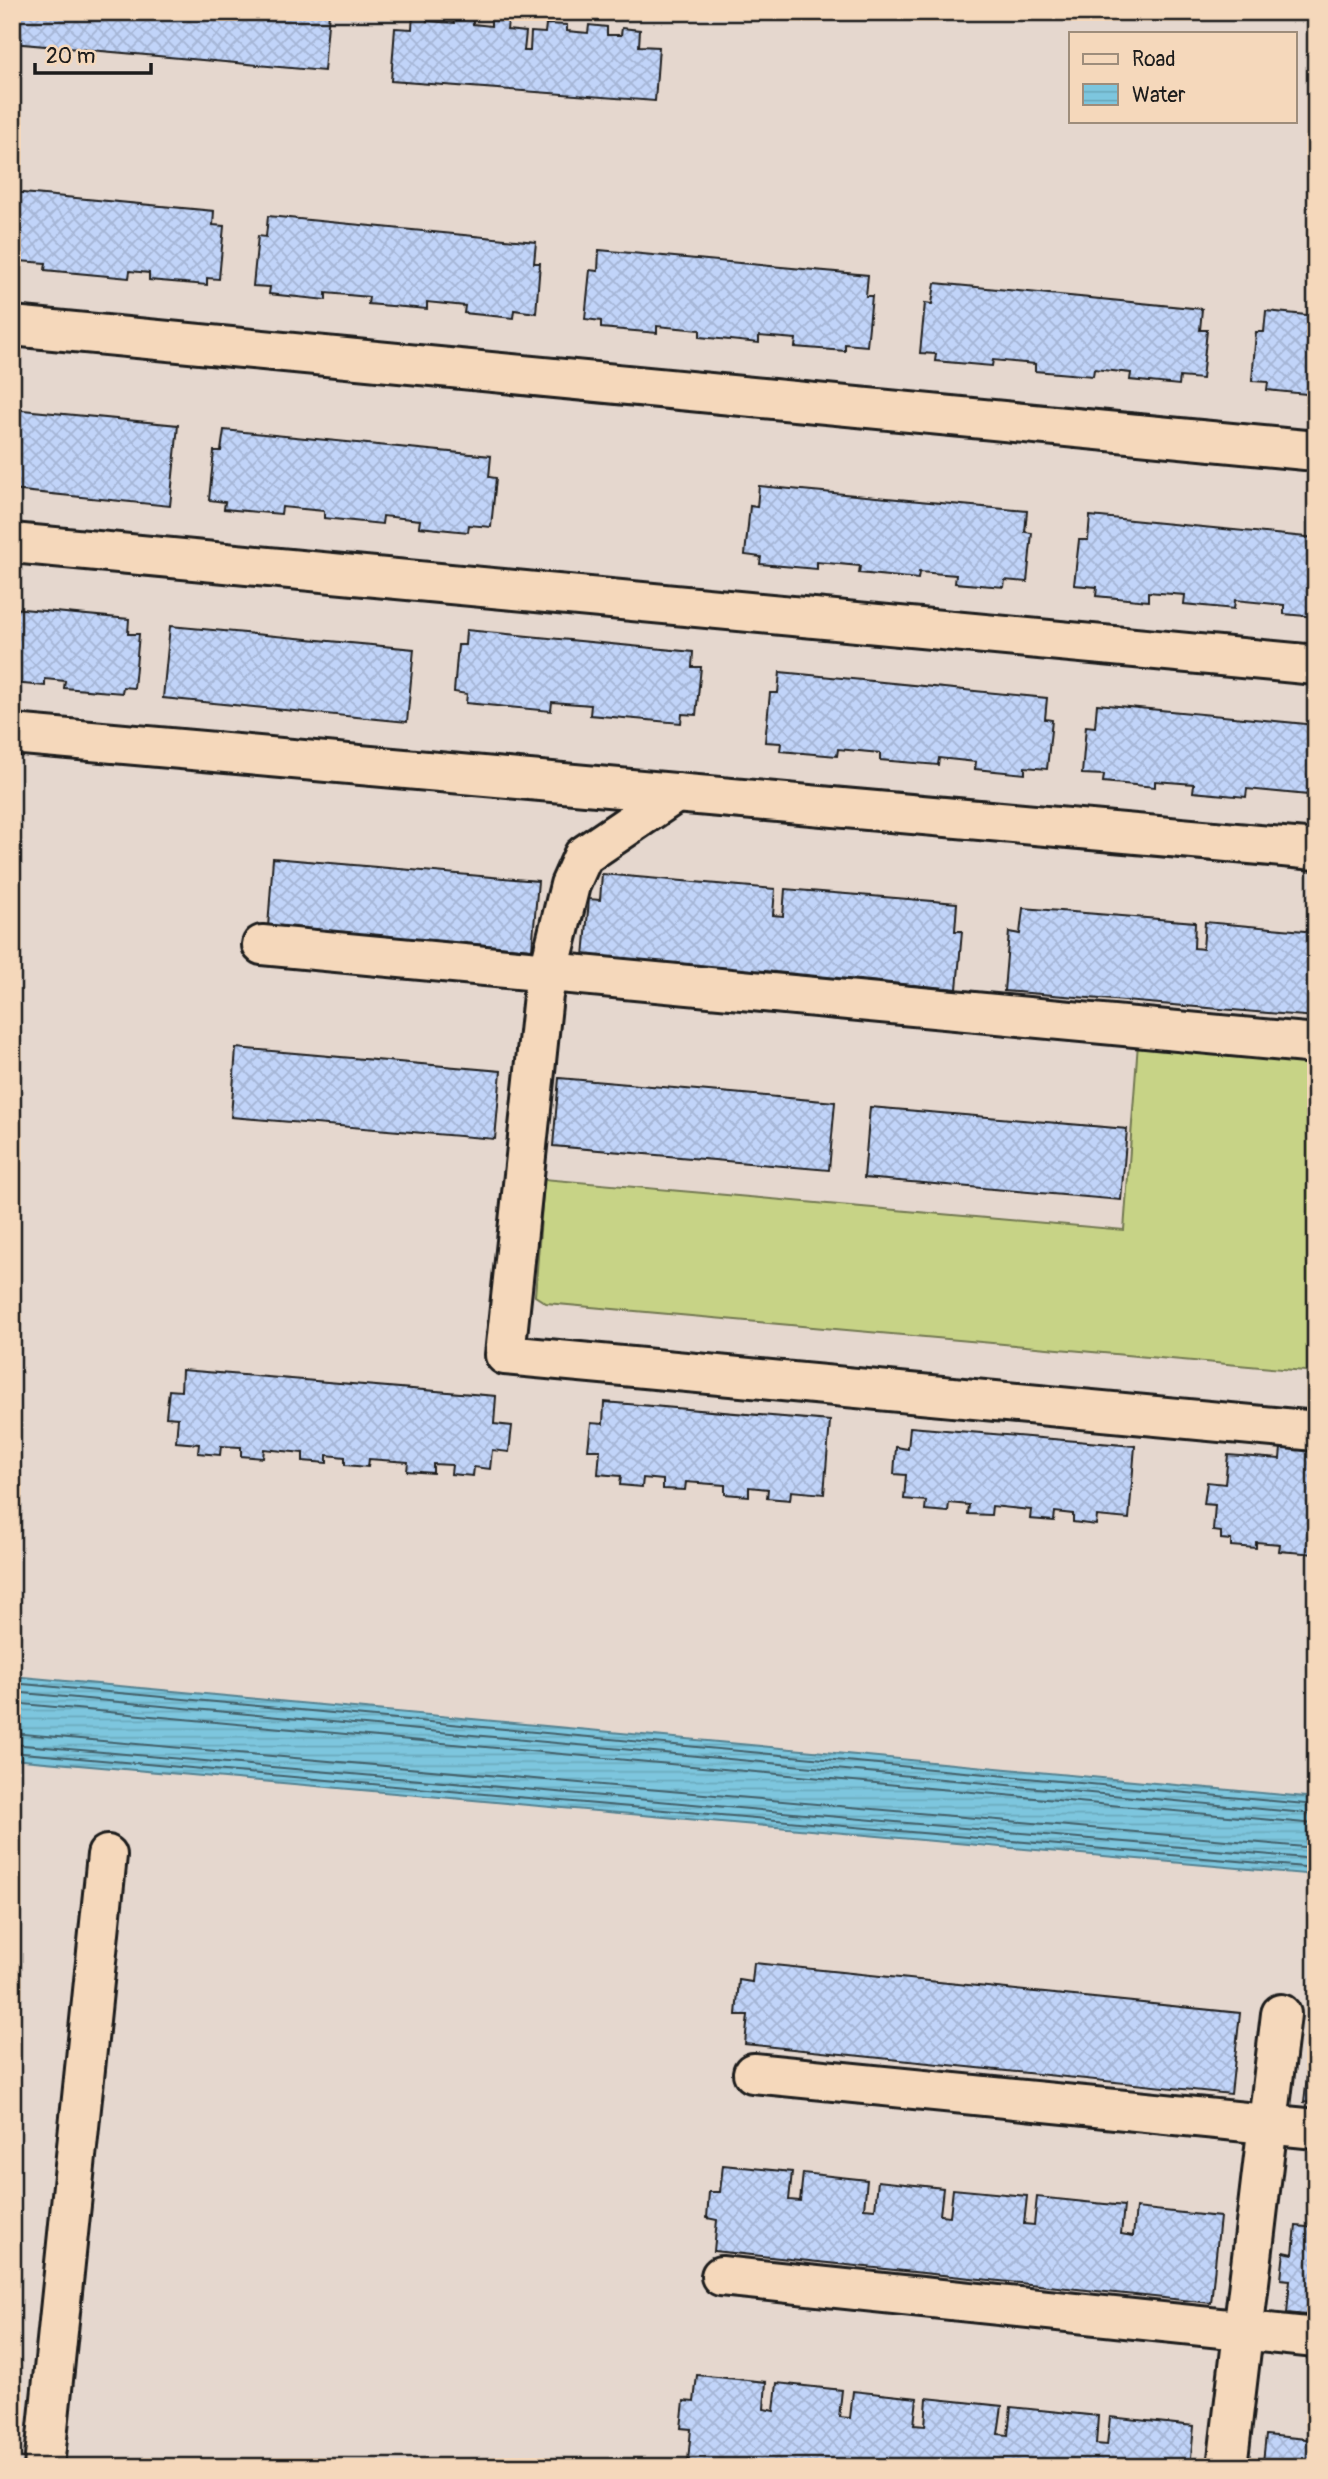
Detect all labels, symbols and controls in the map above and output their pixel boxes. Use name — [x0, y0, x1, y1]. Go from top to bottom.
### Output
scale bar — [35, 32, 150, 76]
legend — [1069, 32, 1296, 122]
text: 20 m — [46, 43, 95, 70]
text: Road — [1132, 46, 1176, 73]
text: Water — [1132, 82, 1186, 109]

